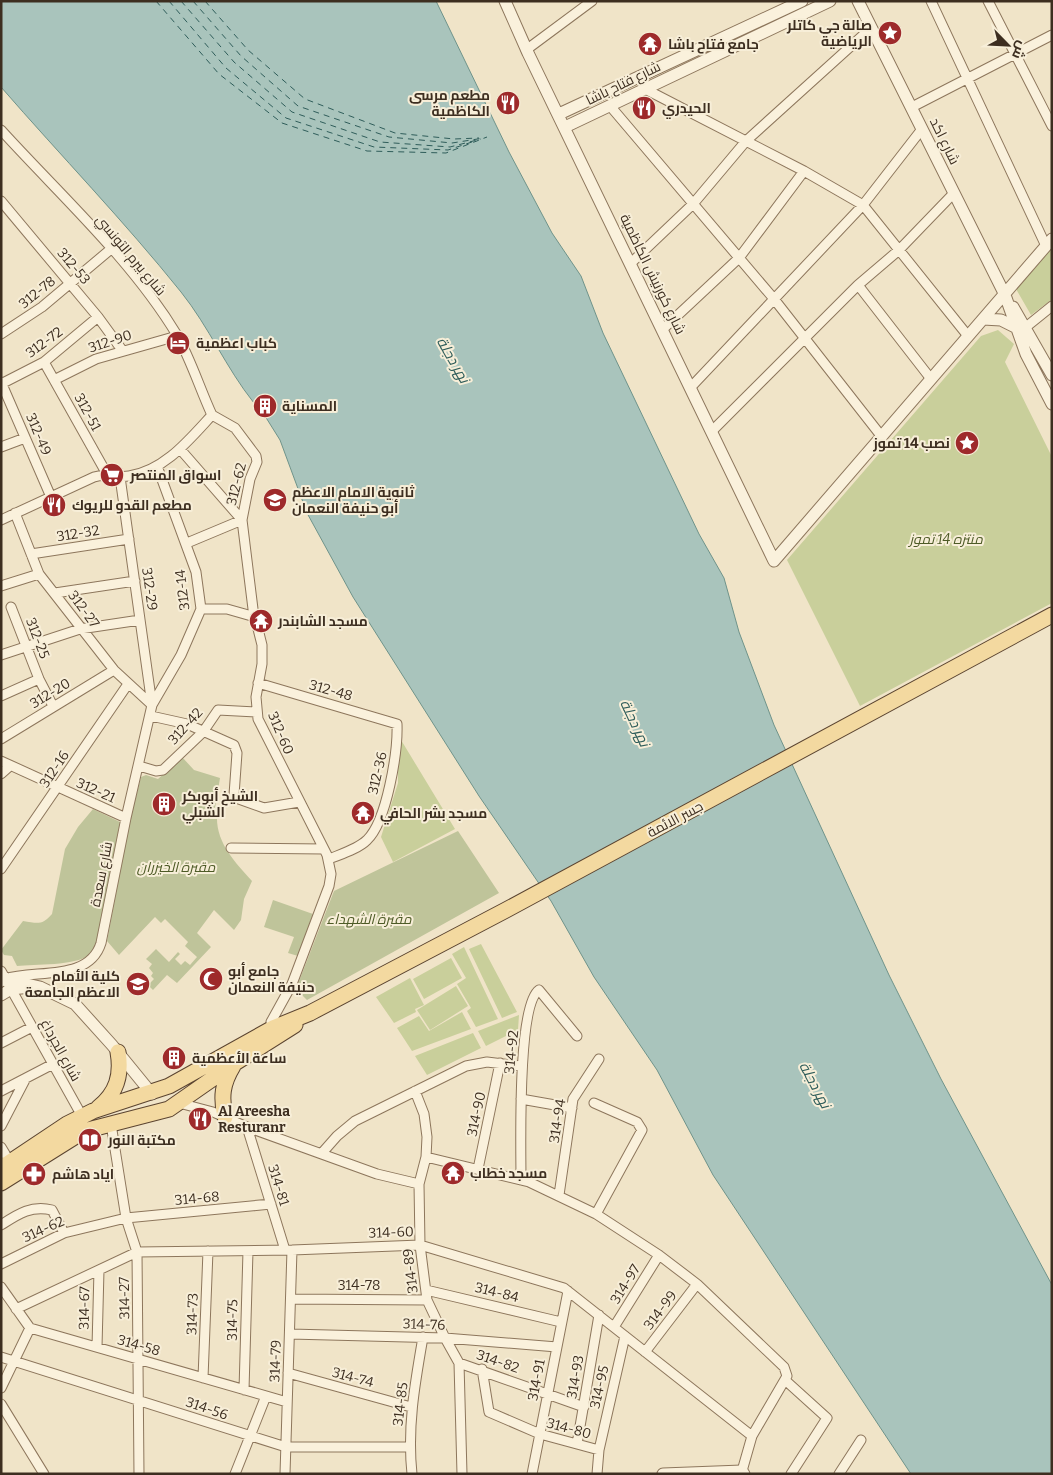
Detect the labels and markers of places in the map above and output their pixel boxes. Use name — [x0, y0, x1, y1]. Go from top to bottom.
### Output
place label: صالة جي كاتلر الرياضية — [786, 17, 872, 50]
place icon: صالة جي كاتلر الرياضية — [877, 20, 903, 46]
temple icon: جامع فتاح باشا — [637, 31, 663, 57]
place label: جامع فتاح باشا — [668, 36, 759, 54]
place label: مطعم مرسى الكاظمية — [409, 87, 490, 120]
restaurant icon: مطعم مرسى الكاظمية — [495, 90, 521, 116]
restaurant icon: الحيدري — [631, 95, 657, 121]
place label: الحيدري — [662, 100, 711, 119]
hotel icon: كباب اعظمية — [165, 330, 191, 356]
place label: كباب اعظمية — [196, 335, 277, 352]
building icon: المسناية — [252, 393, 278, 419]
place label: المسناية — [282, 398, 337, 415]
place icon: نصب 14 تموز — [954, 430, 980, 456]
place label: نصب 14 تموز — [872, 435, 950, 452]
supermarket icon: اسواق المنتصر — [99, 462, 125, 488]
place label: اسواق المنتصر — [129, 467, 221, 484]
place label: ثانوية الامام الاعظم أبو حنيفة النعمان — [292, 484, 415, 517]
school or university icon: ثانوية الامام الاعظم أبو حنيفة النعمان — [262, 487, 288, 513]
restaurant icon: مطعم القدو للريوك — [41, 492, 67, 518]
place label: مطعم القدو للريوك — [72, 497, 192, 515]
temple icon: مسجد الشابندر — [248, 608, 274, 634]
place label: مسجد الشابندر — [277, 613, 368, 630]
place label: الشيخ أبوبكر الشبلي — [181, 787, 258, 824]
building icon: الشيخ أبوبكر الشبلي — [151, 791, 177, 817]
temple icon: مسجد بشر الحافي — [350, 800, 376, 826]
place label: مسجد بشر الحافي — [380, 805, 487, 825]
place label: جامع أبو حنيفة النعمان — [228, 962, 315, 996]
mosque icon: جامع أبو حنيفة النعمان — [198, 966, 224, 992]
place label: كلية الأمام الاعظم الجامعة — [25, 968, 120, 1002]
school or university icon: كلية الأمام الاعظم الجامعة — [125, 971, 151, 997]
building icon: ساعة الأعظمية — [161, 1045, 187, 1071]
place label: ساعة الأعظمية — [192, 1050, 286, 1067]
place label: Al Areesha Resturanr — [218, 1103, 290, 1136]
restaurant icon: Al Areesha Resturanr — [187, 1106, 213, 1132]
library icon: مكتبة النور — [77, 1127, 103, 1153]
place label: مكتبة النور — [107, 1132, 176, 1149]
temple icon: مسجد خطاب — [440, 1160, 466, 1186]
pharmacy icon: اياد هاشم — [21, 1161, 47, 1187]
place label: مسجد خطاب — [470, 1165, 547, 1182]
place label: اياد هاشم — [52, 1166, 114, 1184]

